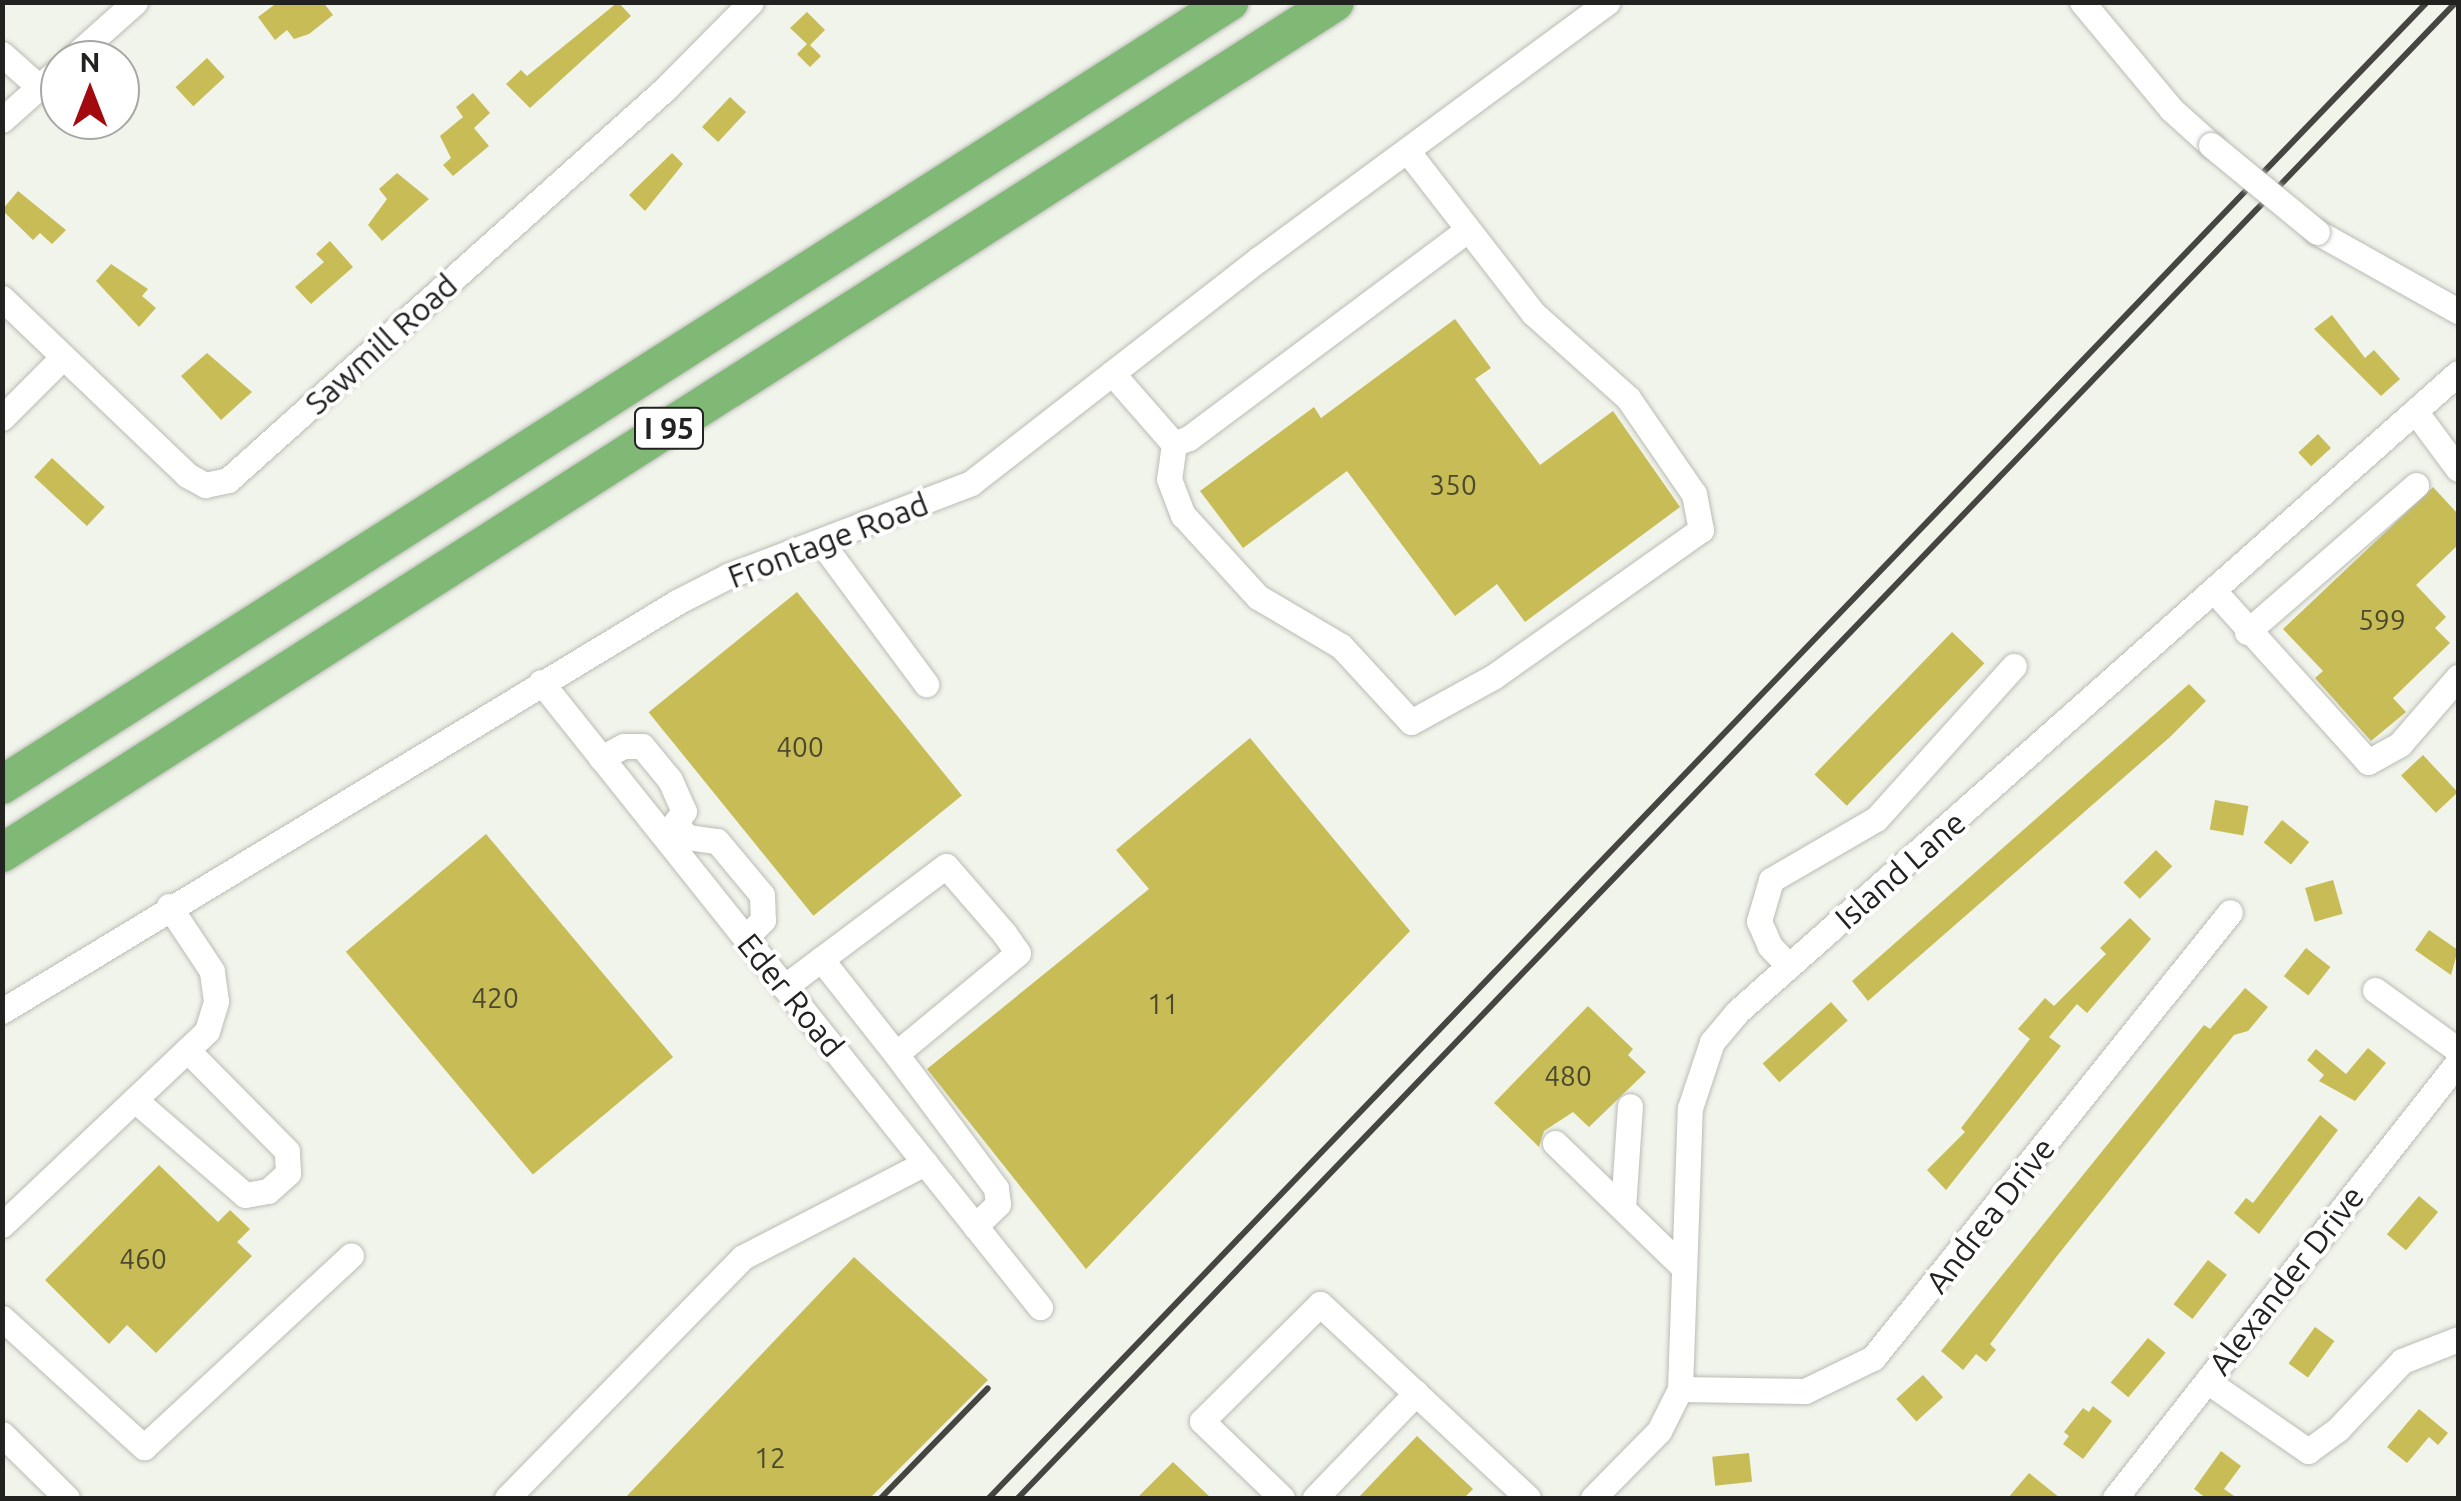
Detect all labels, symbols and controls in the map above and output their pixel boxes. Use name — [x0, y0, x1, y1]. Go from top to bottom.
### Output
north arrow — [40, 40, 140, 140]
text: N — [80, 46, 100, 77]
street label: Sawmill Road — [297, 266, 465, 422]
road number: I 95 — [634, 403, 704, 453]
house number: 350 — [1429, 468, 1477, 502]
street label: Frontage Road — [722, 484, 934, 596]
house number: 599 — [2358, 603, 2406, 637]
house number: 400 — [776, 730, 824, 764]
street label: Island Lane — [1827, 803, 1973, 937]
street label: Eder Road — [730, 926, 852, 1064]
house number: 420 — [471, 981, 519, 1015]
house number: 11 — [1147, 987, 1179, 1021]
house number: 480 — [1544, 1059, 1592, 1093]
street label: Andrea Drive — [1917, 1130, 2063, 1300]
street label: Alexander Drive — [2200, 1178, 2372, 1382]
house number: 460 — [119, 1242, 167, 1276]
house number: 12 — [754, 1441, 786, 1475]

